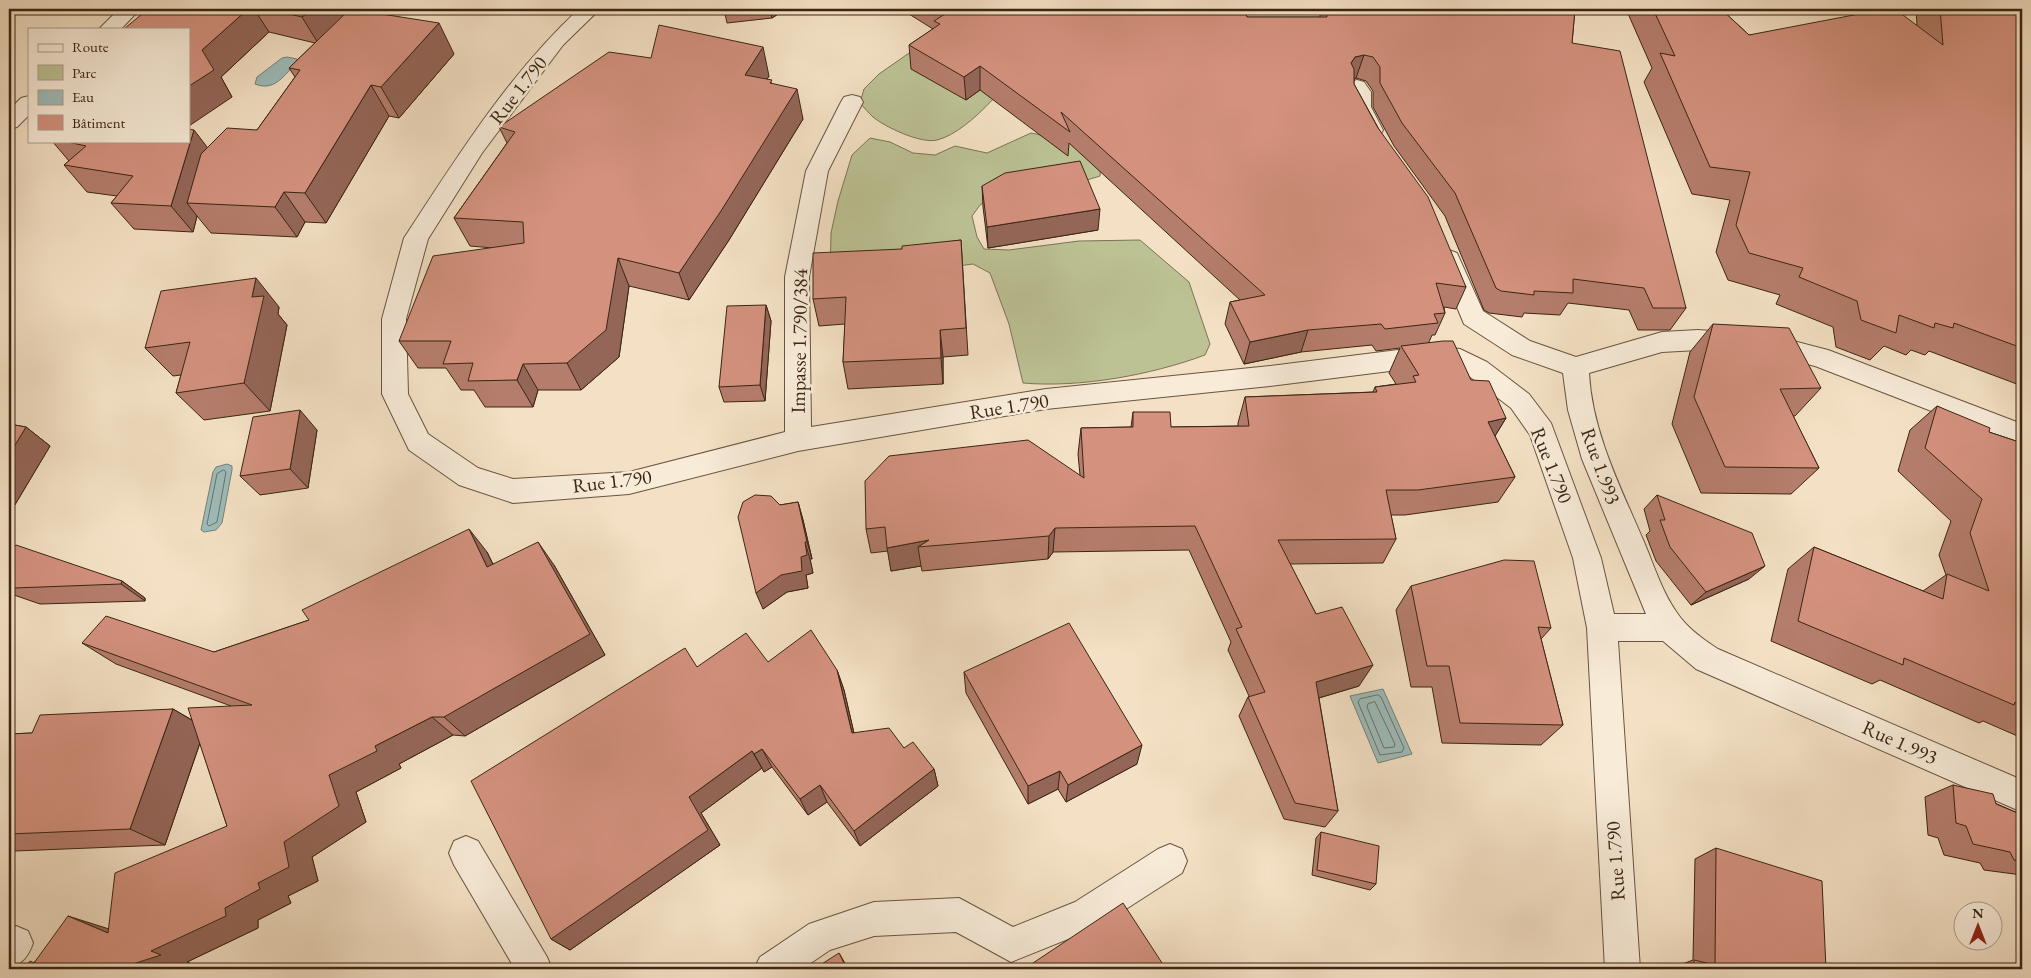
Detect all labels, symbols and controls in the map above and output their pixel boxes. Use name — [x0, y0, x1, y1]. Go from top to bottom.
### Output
legend — [28, 28, 190, 142]
text: Route — [72, 37, 109, 56]
street label: Rue 1.790 — [483, 50, 553, 129]
text: Parc — [72, 63, 97, 82]
text: Eau — [72, 87, 94, 106]
text: Bâtiment — [72, 113, 126, 132]
street label: Impasse 1.790/384 — [785, 268, 813, 414]
street label: Rue 1.790 — [968, 387, 1051, 425]
street label: Rue 1.790 — [1525, 423, 1579, 507]
street label: Rue 1.993 — [1575, 424, 1627, 508]
street label: Rue 1.790 — [571, 463, 653, 499]
street label: Rue 1.993 — [1858, 714, 1942, 770]
street label: Rue 1.790 — [1599, 820, 1631, 902]
north arrow — [1954, 900, 2004, 950]
text: N — [1972, 904, 1984, 922]

